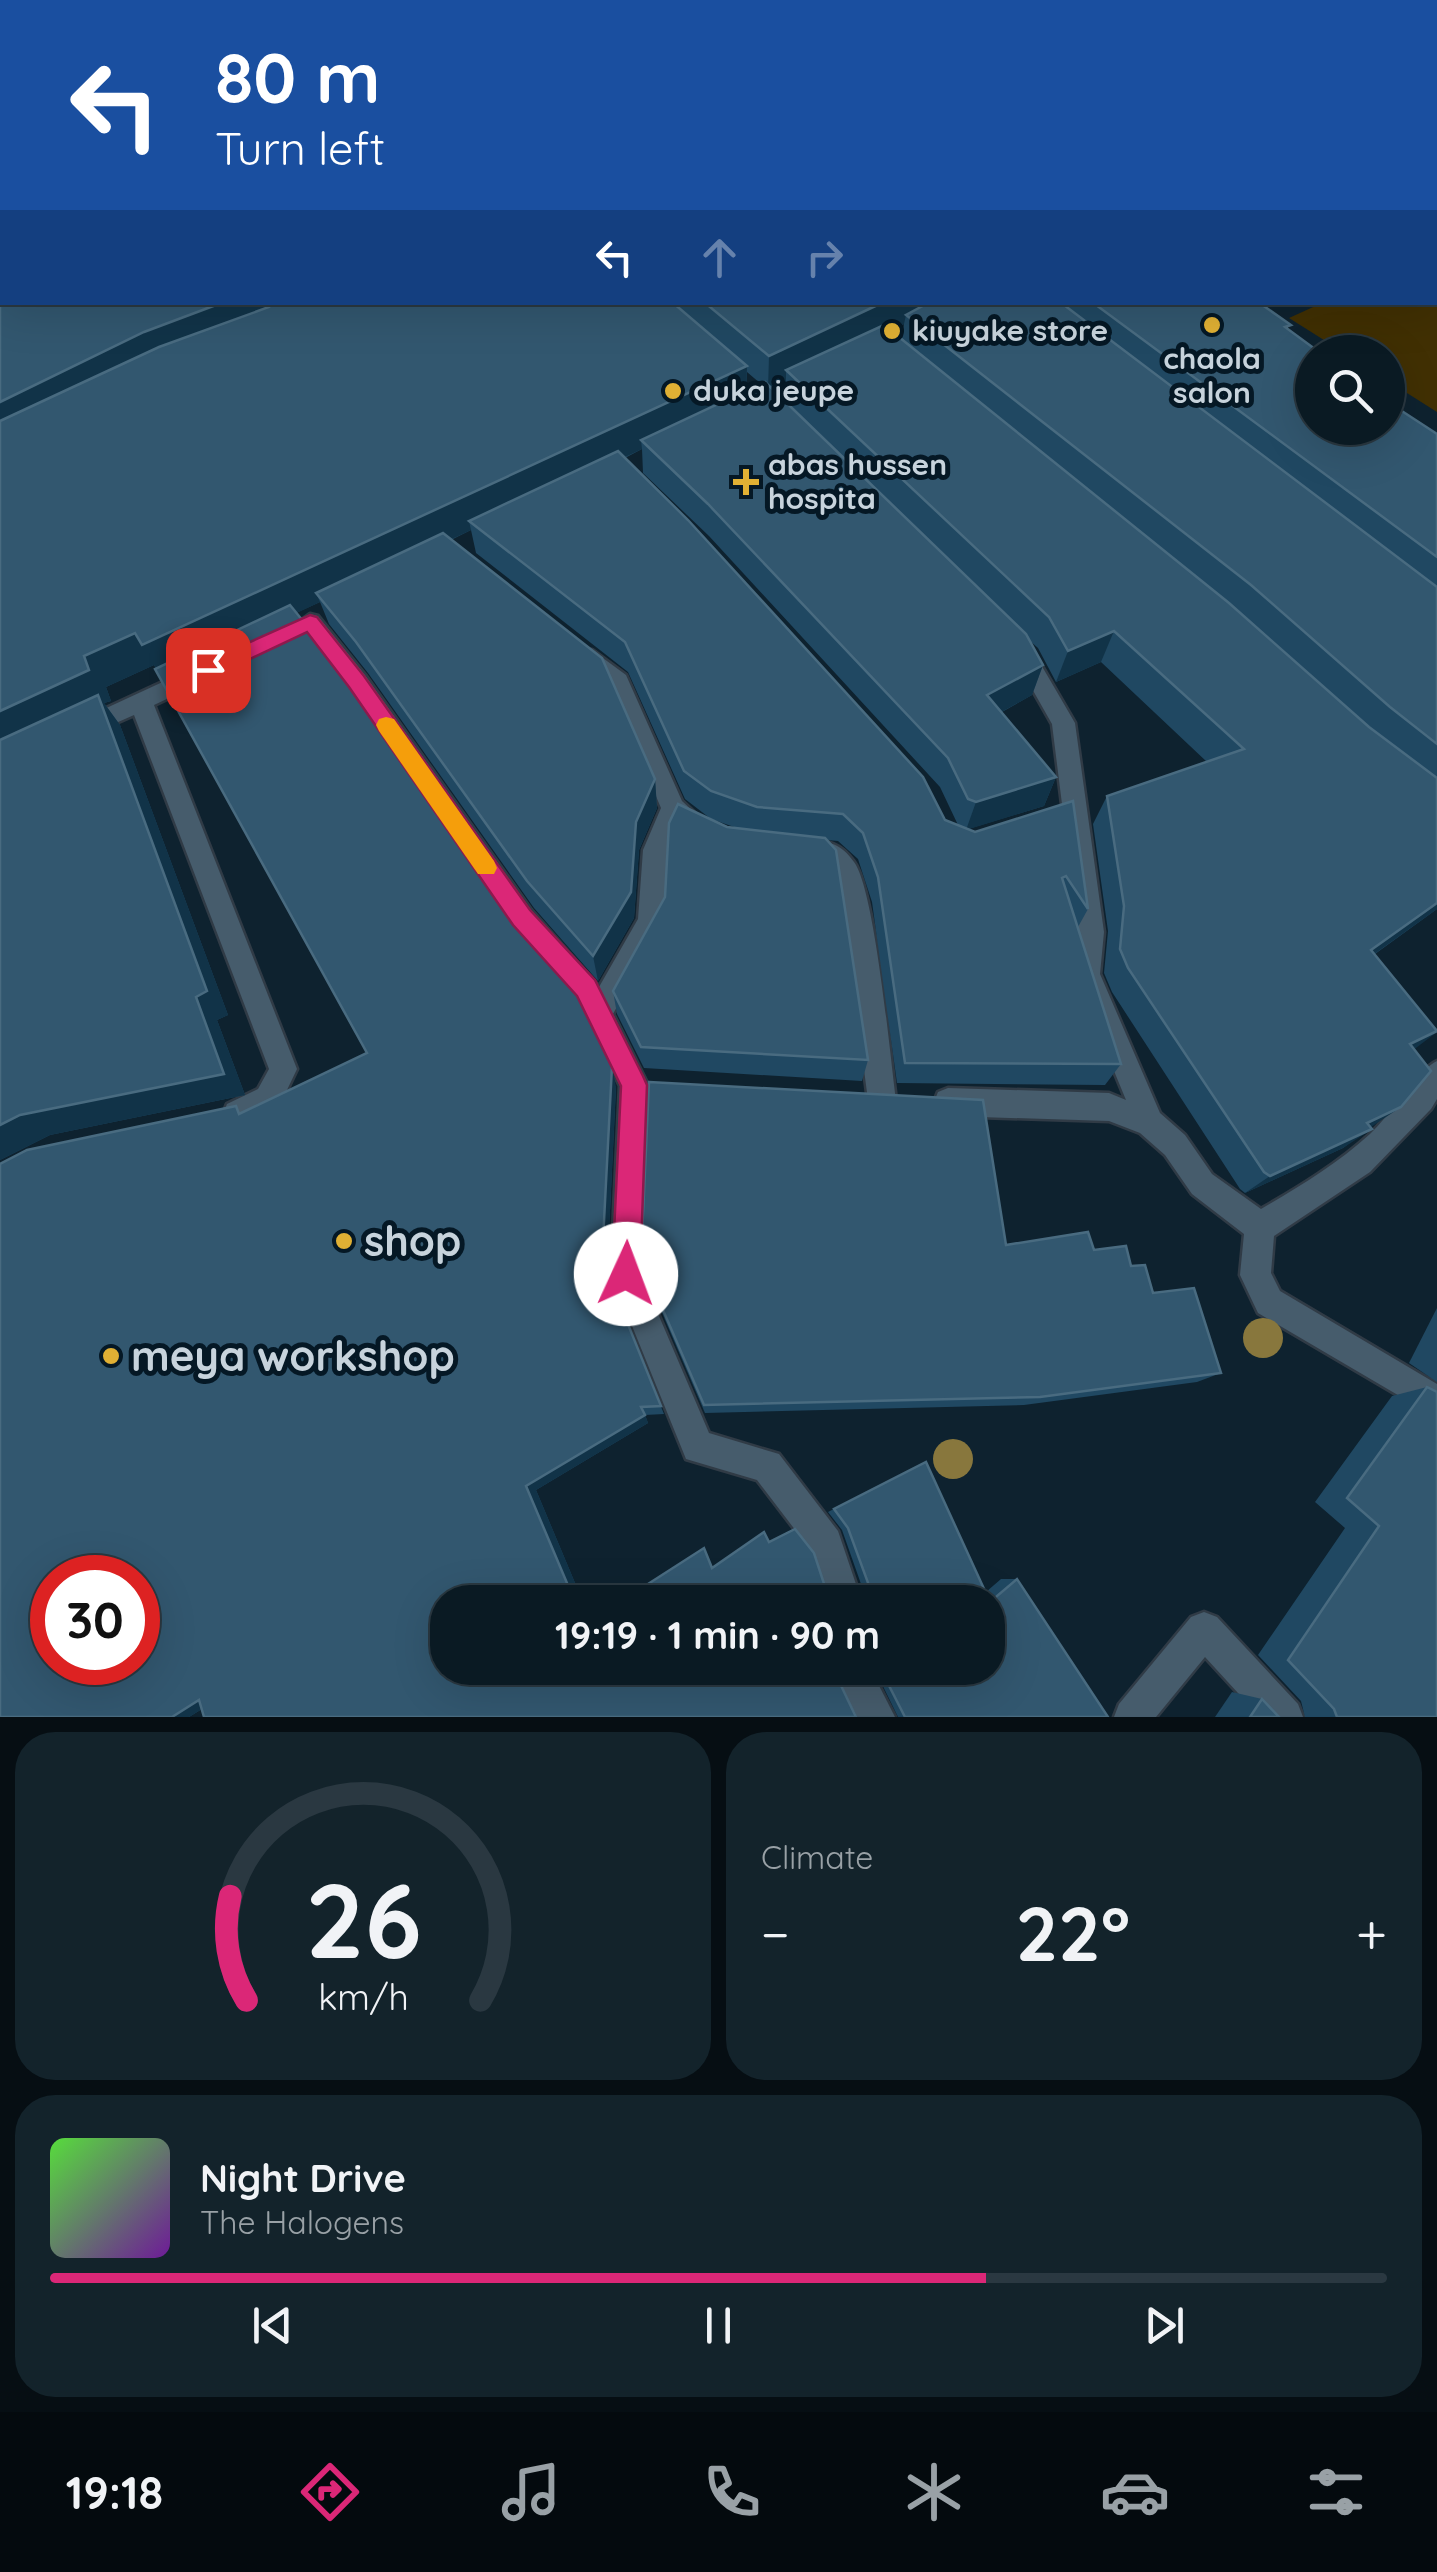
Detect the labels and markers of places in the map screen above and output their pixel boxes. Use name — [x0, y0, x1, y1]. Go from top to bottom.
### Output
place label: kiuyake store — [912, 311, 1108, 349]
marker: chaola salon — [1201, 314, 1223, 336]
marker: kiuyake store — [881, 320, 903, 342]
place label: chaola salon — [1163, 339, 1261, 411]
place label: duka jeupe — [693, 371, 854, 409]
marker: duka jeupe — [662, 380, 684, 402]
place label: abas hussen hospita — [768, 445, 947, 517]
marker: abas hussen hospita — [733, 469, 759, 495]
pin — [166, 628, 251, 713]
place label: shop — [364, 1214, 461, 1267]
marker: shop — [333, 1230, 355, 1252]
place label: meya workshop — [131, 1329, 455, 1382]
marker: meya workshop — [100, 1345, 122, 1367]

